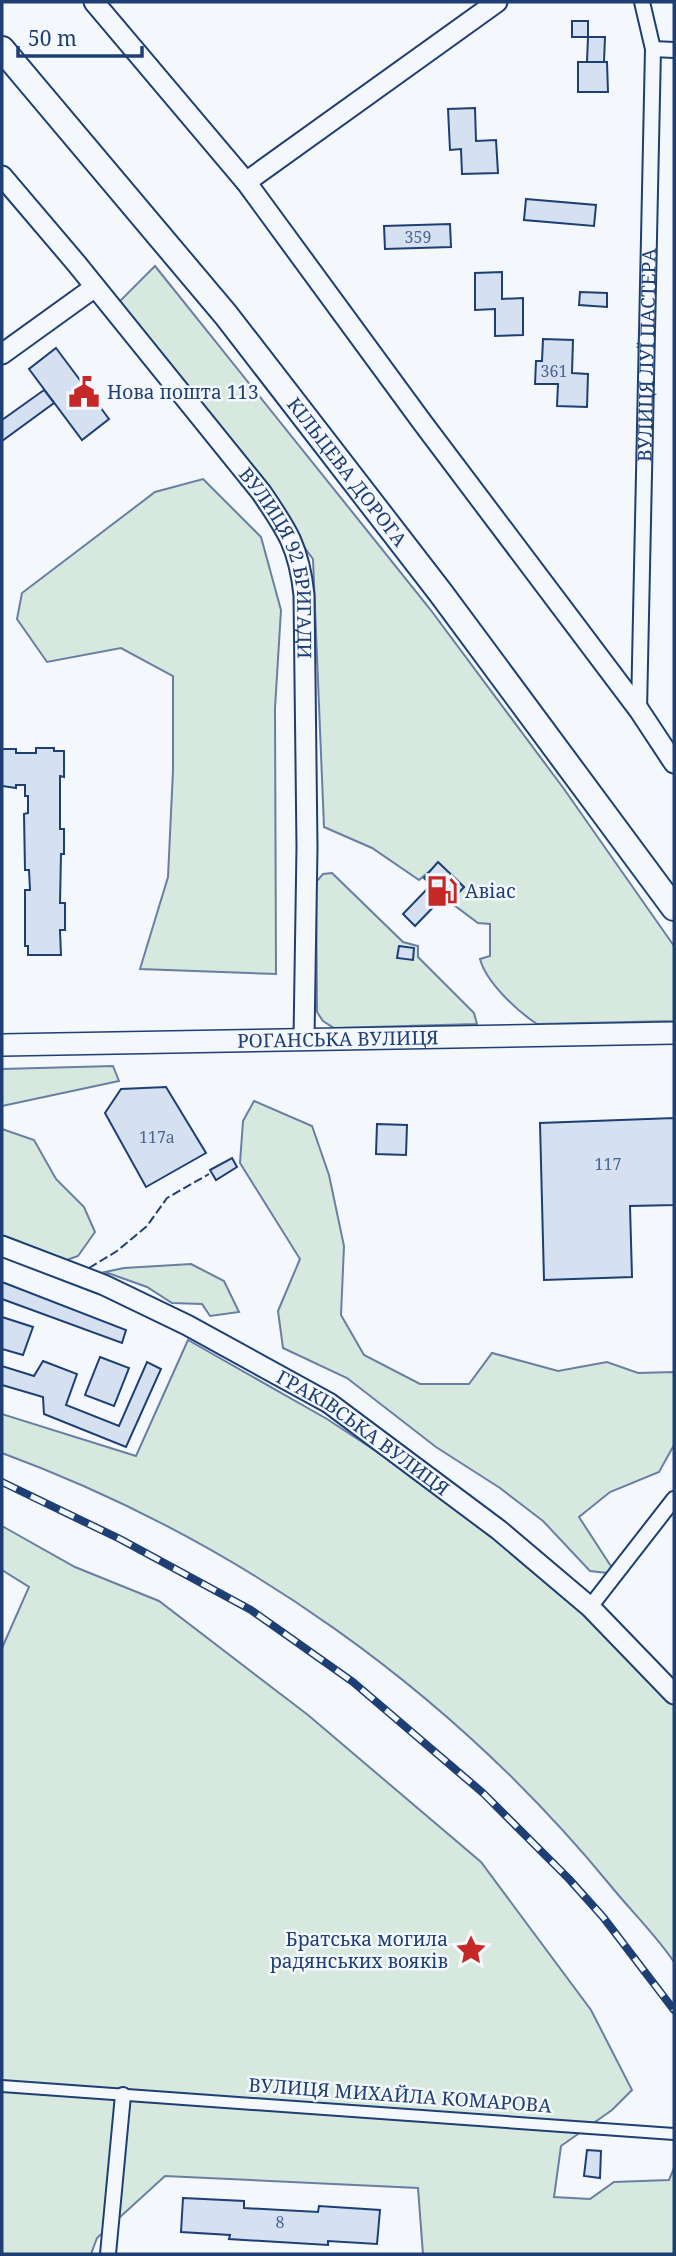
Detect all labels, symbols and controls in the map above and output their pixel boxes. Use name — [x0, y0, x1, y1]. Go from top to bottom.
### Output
scale bar — [18, 14, 142, 58]
text: 50 m — [28, 24, 77, 52]
house number: 359 — [405, 226, 431, 248]
street label: ВУЛИЦЯ ЛУЇ ПАСТЕРА — [631, 247, 662, 462]
house number: 361 — [541, 360, 567, 382]
public building icon: Нова пошта 113 — [67, 375, 101, 409]
place label: Нова пошта 113 — [107, 379, 259, 405]
street label: КІЛЬЦЕВА ДОРОГА — [281, 392, 413, 552]
street label: ВУЛИЦЯ 92 БРИГАДИ — [233, 462, 318, 659]
fuel station icon: Авіас — [425, 874, 459, 908]
place label: Авіас — [465, 878, 516, 904]
street label: РОГАНСЬКА ВУЛИЦЯ — [237, 1024, 439, 1054]
house number: 117а — [139, 1126, 175, 1148]
house number: 117 — [595, 1153, 621, 1175]
street label: ГРАКІВСЬКА ВУЛИЦЯ — [272, 1364, 455, 1502]
place label: Братська могила радянських вояків — [270, 1926, 448, 1974]
place icon: Братська могила радянських вояків — [454, 1933, 488, 1967]
street label: ВУЛИЦЯ МИХАЙЛА КОМАРОВА — [247, 2071, 553, 2119]
house number: 8 — [276, 2211, 285, 2233]

